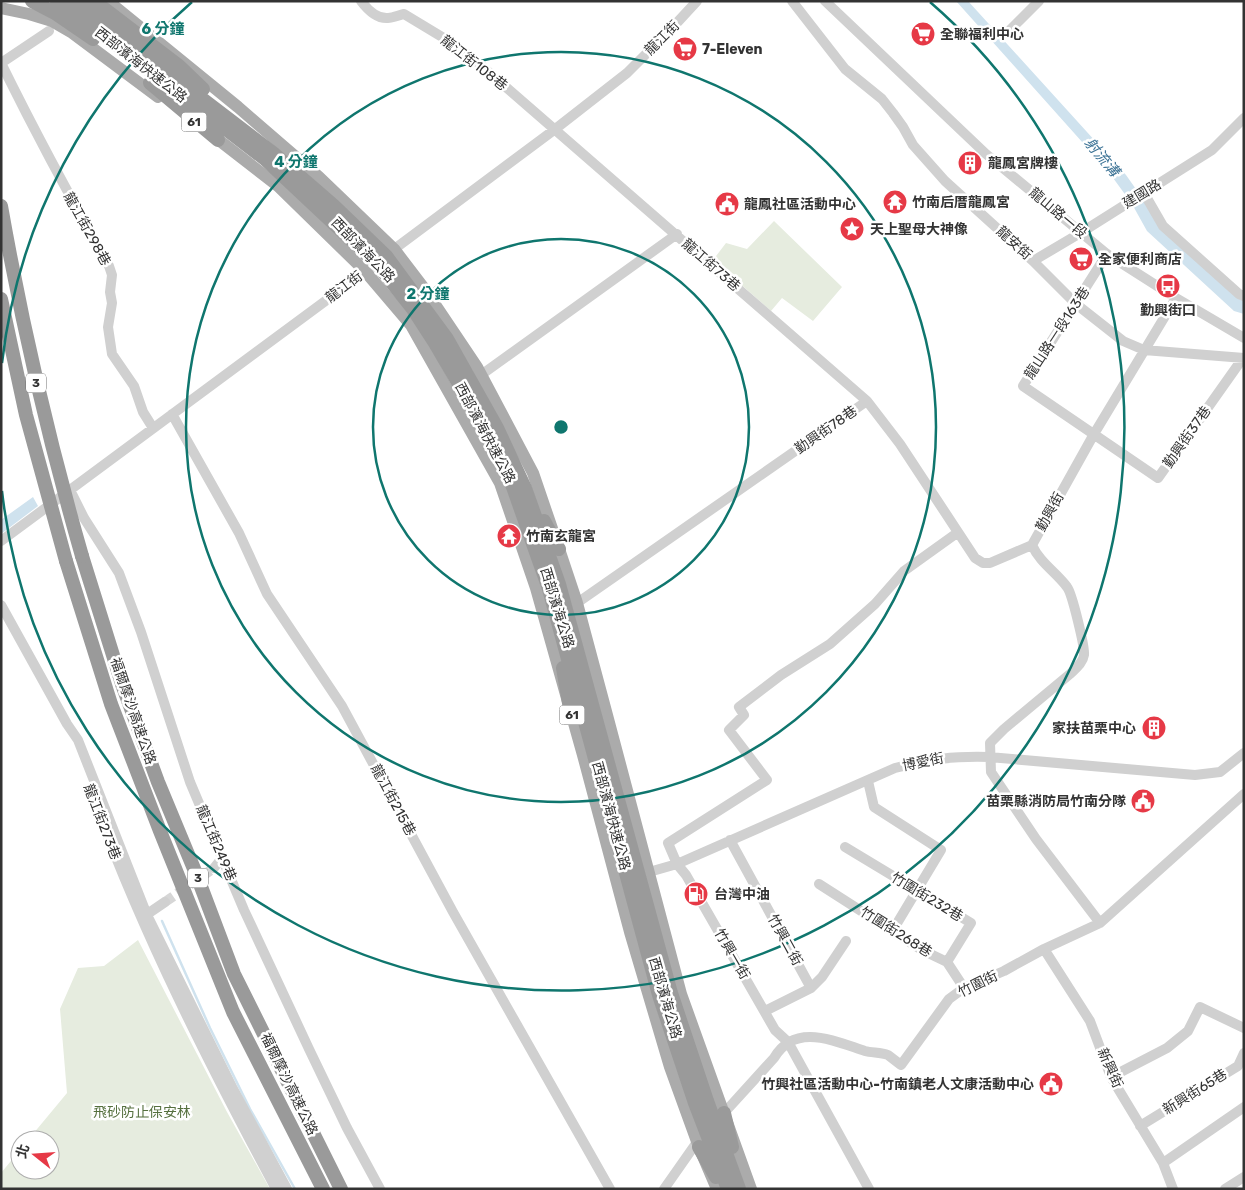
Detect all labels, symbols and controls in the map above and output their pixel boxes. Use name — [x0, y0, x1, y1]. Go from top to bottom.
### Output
street label: 龍江街 — [641, 17, 683, 59]
text: 6 分鐘 — [142, 20, 184, 38]
supermarket icon: 全聯福利中心 — [910, 21, 936, 47]
street label: 西部濱海快速公路 — [92, 24, 190, 106]
place label: 全聯福利中心 — [940, 26, 1024, 43]
street label: 龍江街108巷 — [437, 32, 511, 94]
supermarket icon: 7-Eleven — [672, 36, 698, 62]
place label: 7-Eleven — [702, 41, 763, 58]
road number: 61 — [182, 112, 206, 132]
water label: 射流溝 — [1081, 134, 1125, 182]
building icon: 龍鳳宮牌樓 — [957, 150, 983, 176]
text: 4 分鐘 — [274, 153, 318, 171]
place label: 龍鳳宮牌樓 — [988, 155, 1058, 172]
street label: 建國路 — [1120, 176, 1164, 212]
street label: 龍山路一段 — [1026, 184, 1090, 242]
street label: 龍江街298巷 — [60, 189, 114, 269]
temple icon: 竹南后厝龍鳳宮 — [882, 189, 908, 215]
public building icon: 龍鳳社區活動中心 — [714, 191, 740, 217]
place label: 竹南后厝龍鳳宮 — [912, 194, 1010, 211]
place label: 龍鳳社區活動中心 — [744, 196, 856, 213]
street label: 西部濱海公路 — [328, 214, 398, 286]
place icon: 天上聖母大神像 — [839, 216, 865, 242]
place label: 天上聖母大神像 — [870, 221, 968, 238]
street label: 龍安街 — [993, 223, 1035, 263]
street label: 龍江街73巷 — [678, 235, 744, 295]
supermarket icon: 全家便利商店 — [1068, 246, 1094, 272]
place label: 全家便利商店 — [1098, 251, 1182, 268]
street label: 龍江街 — [322, 268, 366, 306]
bus stop icon: 勤興街口 — [1155, 273, 1181, 299]
street label: 龍山路一段163巷 — [1021, 284, 1093, 382]
text: 2 分鐘 — [407, 285, 449, 303]
place label: 勤興街口 — [1140, 302, 1196, 319]
road number: 3 — [26, 373, 46, 392]
street label: 西部濱海快速公路 — [451, 380, 519, 486]
street label: 勤興街78巷 — [792, 402, 860, 458]
street label: 勤興街37巷 — [1160, 403, 1214, 471]
centre of rings — [552, 418, 570, 436]
street label: 勤興街 — [1032, 490, 1068, 534]
temple icon: 竹南玄龍宮 — [496, 523, 522, 549]
place label: 竹南玄龍宮 — [526, 528, 596, 545]
street label: 西部濱海公路 — [537, 565, 577, 651]
street label: 福爾摩沙高速公路 — [107, 655, 159, 767]
road number: 61 — [560, 706, 584, 724]
building icon: 家扶苗栗中心 — [1141, 715, 1167, 741]
place label: 家扶苗栗中心 — [1052, 720, 1136, 737]
street label: 博愛街 — [901, 750, 945, 774]
street label: 西部濱海快速公路 — [588, 760, 634, 872]
street label: 龍江街215巷 — [367, 761, 419, 839]
street label: 龍江街273巷 — [80, 782, 124, 862]
public building icon: 苗栗縣消防局竹南分隊 — [1130, 788, 1156, 814]
place label: 苗栗縣消防局竹南分隊 — [986, 793, 1126, 810]
street label: 龍江街249巷 — [192, 802, 240, 884]
road number: 3 — [188, 868, 208, 888]
street label: 竹圍街232巷 — [888, 869, 966, 925]
fuel station icon: 台灣中油 — [683, 881, 709, 907]
place label: 台灣中油 — [714, 886, 770, 903]
street label: 竹圍街268巷 — [857, 903, 935, 961]
street label: 竹興二街 — [764, 911, 806, 969]
street label: 竹興一街 — [711, 926, 753, 982]
street label: 西部濱海公路 — [645, 955, 685, 1041]
street label: 竹圍街 — [955, 967, 1001, 1001]
street label: 福爾摩沙高速公路 — [257, 1030, 321, 1138]
street label: 新興街 — [1094, 1045, 1126, 1091]
street label: 新興街65巷 — [1160, 1066, 1230, 1118]
public building icon: 竹興社區活動中心-竹南鎮老人文康活動中心 — [1038, 1071, 1064, 1097]
place label: 竹興社區活動中心-竹南鎮老人文康活動中心 — [761, 1076, 1034, 1093]
park label: 飛砂防止保安林 — [93, 1104, 191, 1121]
north arrow — [10, 1130, 60, 1180]
text: 北 — [13, 1142, 33, 1161]

